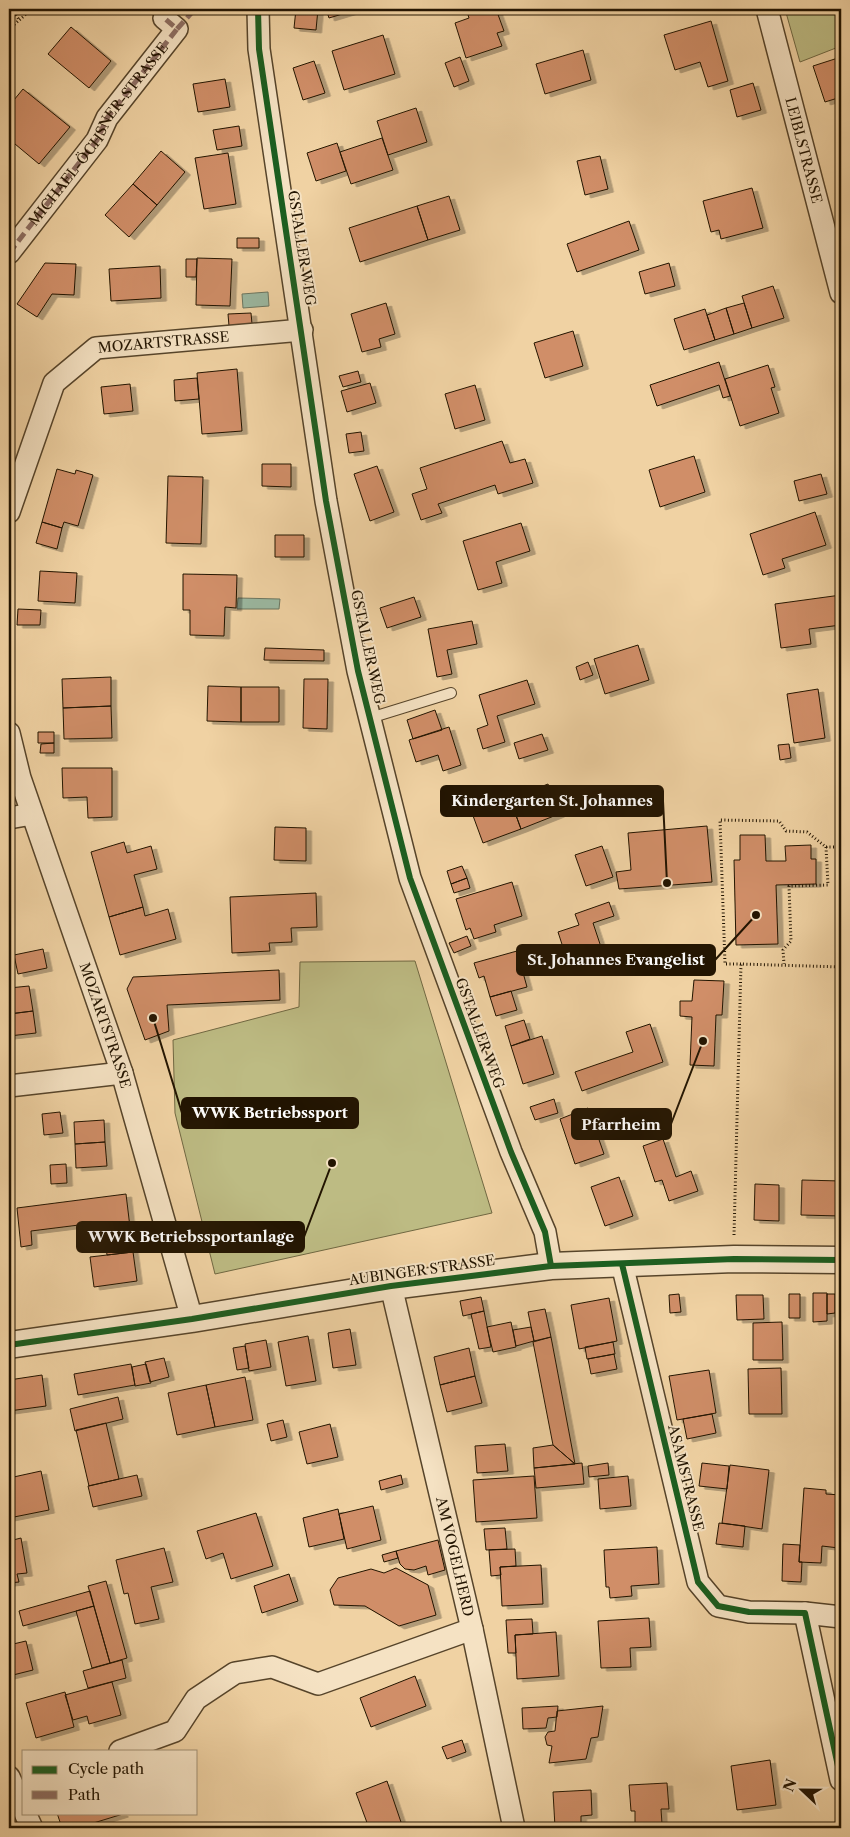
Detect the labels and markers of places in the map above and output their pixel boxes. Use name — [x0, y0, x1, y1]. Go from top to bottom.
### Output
callout: Kindergarten St. Johannes — [441, 786, 663, 816]
callout: St. Johannes Evangelist — [517, 945, 715, 975]
callout: WWK Betriebssport — [182, 1098, 358, 1128]
callout: Pfarrheim — [572, 1109, 671, 1139]
callout: WWK Betriebssportanlage — [77, 1222, 304, 1252]

